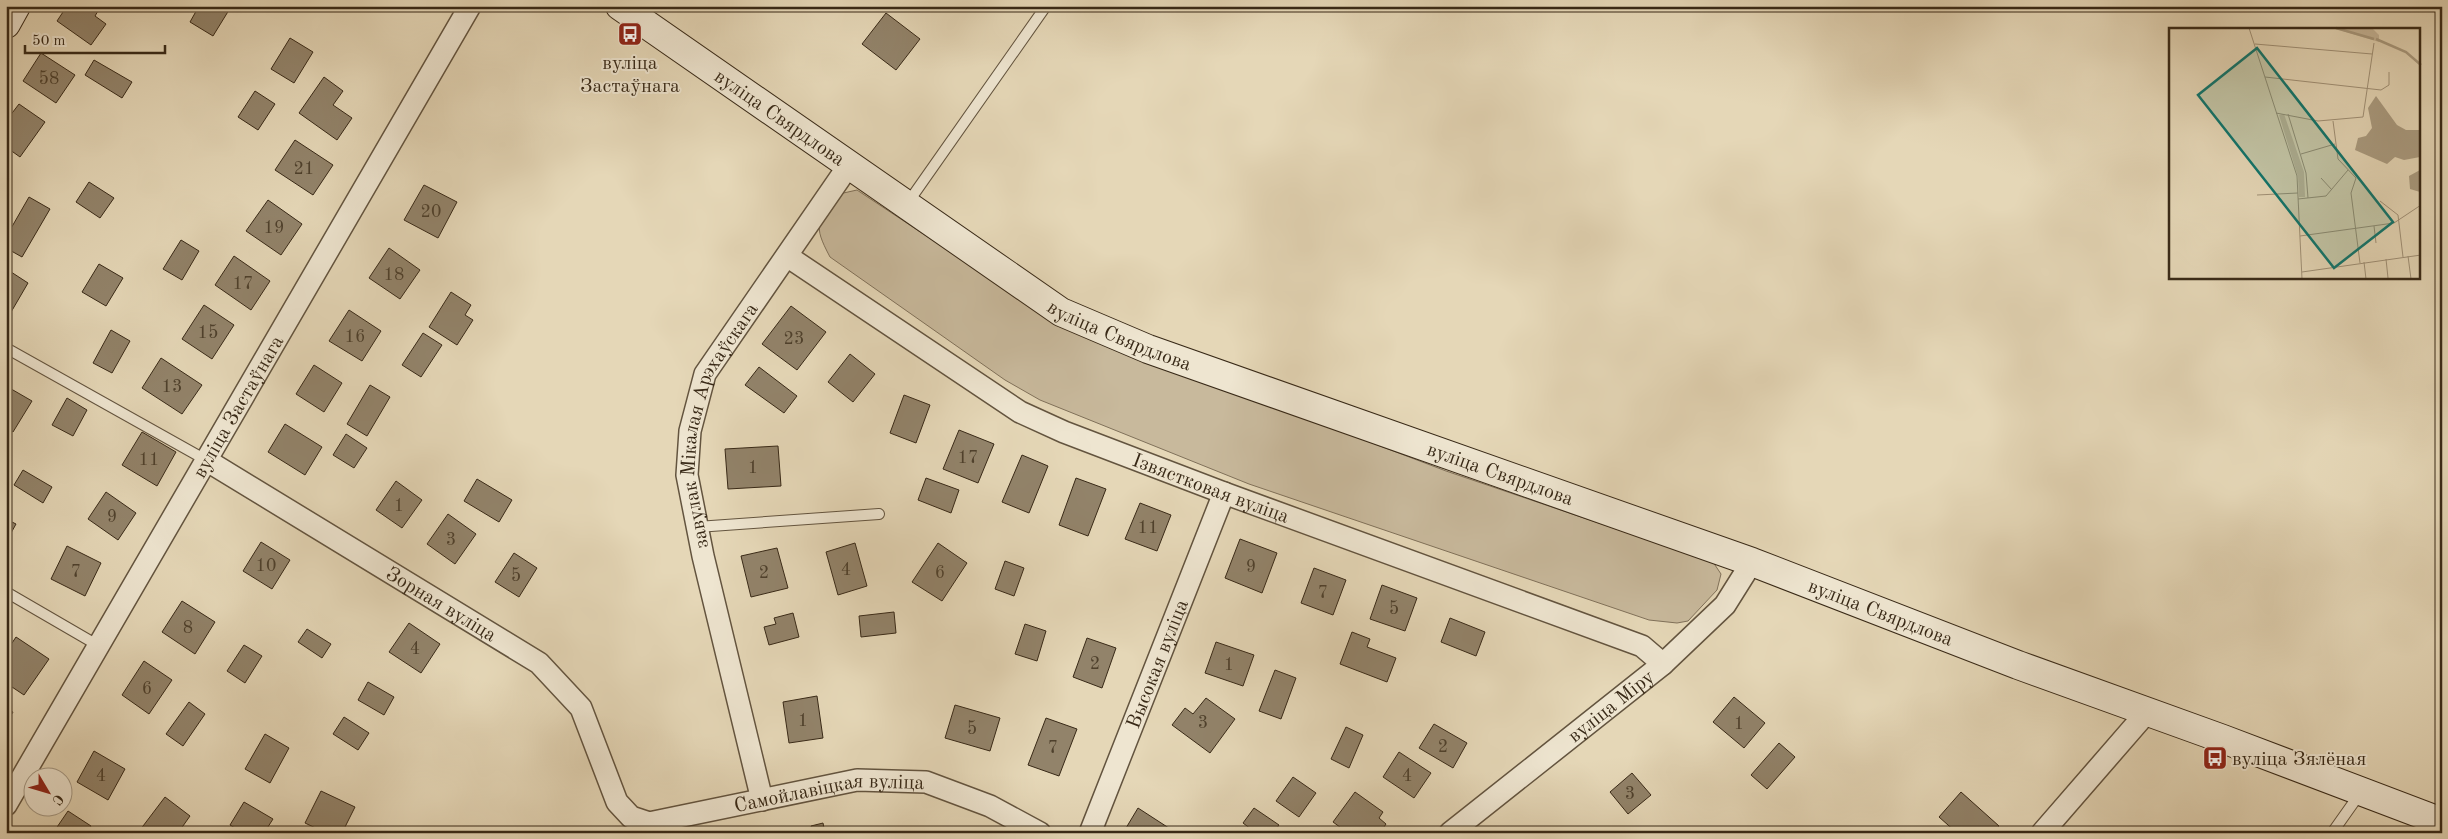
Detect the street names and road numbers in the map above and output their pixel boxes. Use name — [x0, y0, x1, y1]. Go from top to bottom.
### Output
street label: вуліца Свярдлова — [710, 67, 848, 171]
street label: вуліца Свярдлова — [1043, 298, 1194, 375]
street label: завулак Мікалая Арэхаўскага — [679, 300, 763, 550]
street label: вуліца Застаўнага — [190, 333, 288, 482]
street label: вуліца Свярдлова — [1424, 440, 1576, 510]
street label: Ізвястковая вуліца — [1129, 451, 1292, 528]
street label: Зорная вуліца — [382, 564, 499, 647]
street label: вуліца Свярдлова — [1805, 577, 1956, 651]
street label: Высокая вуліца — [1124, 597, 1193, 732]
street label: вуліца Міру — [1565, 667, 1659, 747]
street label: Самойлавіцкая вуліца — [732, 772, 925, 817]

